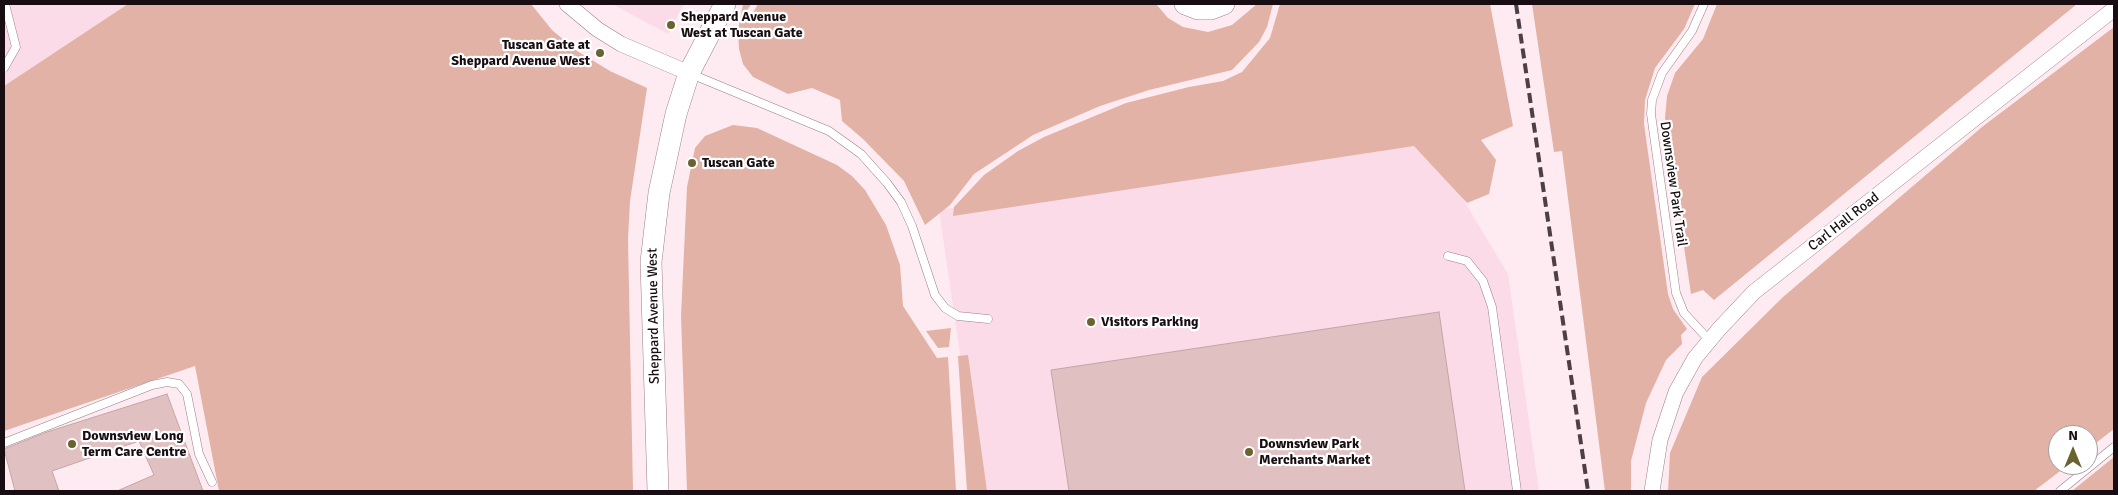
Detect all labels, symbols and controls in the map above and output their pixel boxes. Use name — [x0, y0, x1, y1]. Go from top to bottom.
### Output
place label: Sheppard Avenue West at Tuscan Gate — [681, 9, 803, 41]
marker: Sheppard Avenue West at Tuscan Gate — [665, 19, 677, 31]
place label: Tuscan Gate at Sheppard Avenue West — [451, 37, 590, 70]
marker: Tuscan Gate at Sheppard Avenue West — [594, 47, 606, 59]
street label: Downsview Park Trail — [1656, 120, 1690, 248]
place label: Tuscan Gate — [702, 155, 775, 171]
marker: Tuscan Gate — [686, 157, 698, 169]
street label: Carl Hall Road — [1805, 189, 1883, 255]
street label: Sheppard Avenue West — [644, 248, 664, 384]
place label: Visitors Parking — [1101, 314, 1199, 330]
marker: Visitors Parking — [1085, 316, 1097, 328]
north arrow — [2048, 425, 2098, 475]
text: N — [2068, 427, 2078, 444]
place label: Downsview Long Term Care Centre — [82, 428, 187, 461]
place label: Downsview Park Merchants Market — [1259, 436, 1370, 468]
marker: Downsview Long Term Care Centre — [66, 438, 78, 450]
marker: Downsview Park Merchants Market — [1243, 446, 1255, 458]

